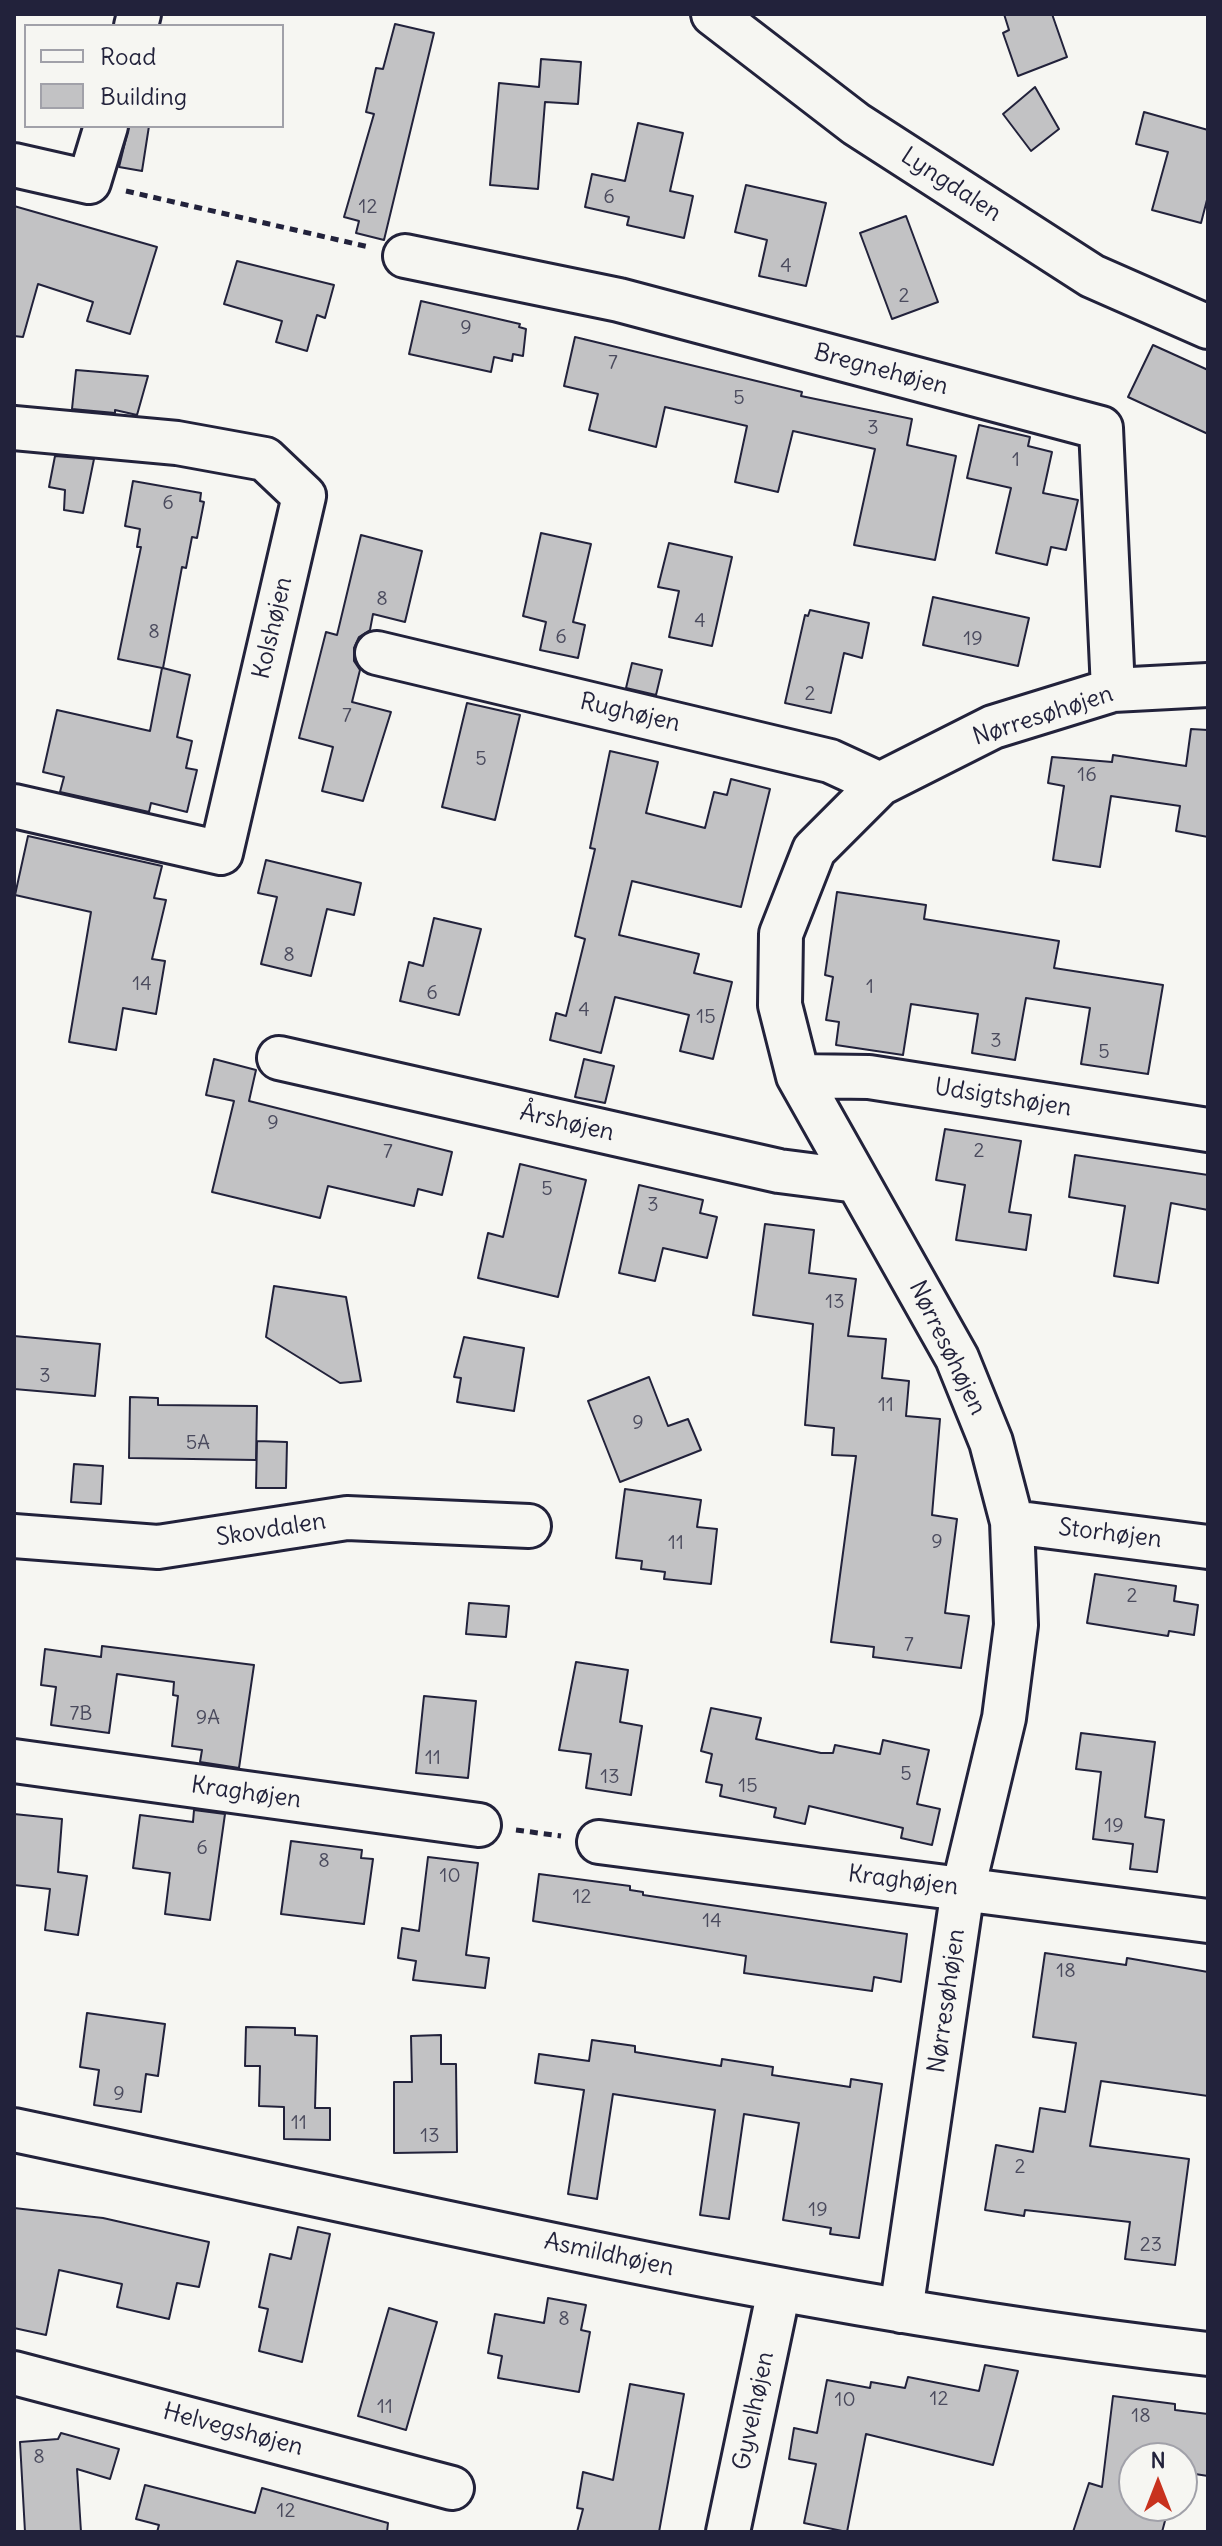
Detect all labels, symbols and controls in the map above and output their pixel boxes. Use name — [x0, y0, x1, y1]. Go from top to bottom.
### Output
legend — [24, 24, 284, 128]
text: Road — [100, 41, 156, 71]
text: Building — [100, 81, 187, 111]
street label: Lyngdalen — [895, 142, 1007, 228]
house number: 6 — [603, 185, 615, 209]
house number: 12 — [359, 195, 377, 219]
house number: 4 — [780, 254, 792, 278]
house number: 2 — [899, 284, 909, 308]
house number: 9 — [460, 316, 472, 340]
street label: Bregnehøjen — [811, 338, 951, 402]
house number: 7 — [608, 351, 618, 375]
house number: 5 — [733, 386, 745, 410]
house number: 3 — [867, 416, 879, 440]
house number: 1 — [1012, 448, 1020, 472]
house number: 6 — [162, 491, 174, 515]
street label: Kolshøjen — [247, 574, 299, 682]
house number: 8 — [376, 587, 388, 611]
house number: 4 — [694, 609, 706, 633]
house number: 8 — [148, 620, 160, 644]
house number: 6 — [555, 625, 567, 649]
house number: 19 — [963, 627, 983, 651]
street label: Nørresøhøjen — [969, 680, 1117, 752]
house number: 2 — [805, 682, 815, 706]
street label: Rughøjen — [577, 688, 683, 738]
house number: 7 — [342, 704, 352, 728]
house number: 5 — [475, 747, 487, 771]
house number: 16 — [1077, 763, 1097, 787]
house number: 8 — [283, 943, 295, 967]
house number: 14 — [132, 972, 152, 996]
house number: 1 — [866, 975, 874, 999]
house number: 6 — [426, 981, 438, 1005]
house number: 4 — [578, 998, 590, 1022]
house number: 15 — [696, 1005, 716, 1029]
house number: 3 — [990, 1029, 1002, 1053]
house number: 5 — [1098, 1040, 1110, 1064]
street label: Udsigtshøjen — [932, 1073, 1074, 1123]
street label: Årshøjen — [517, 1098, 617, 1148]
house number: 9 — [267, 1111, 279, 1135]
house number: 2 — [974, 1139, 984, 1163]
house number: 7 — [383, 1140, 393, 1164]
house number: 5 — [541, 1177, 553, 1201]
house number: 3 — [647, 1193, 659, 1217]
street label: Nørresøhøjen — [902, 1276, 992, 1420]
house number: 13 — [825, 1290, 845, 1314]
house number: 3 — [39, 1364, 51, 1388]
house number: 11 — [878, 1393, 894, 1417]
house number: 9 — [632, 1411, 644, 1435]
house number: 5A — [186, 1431, 210, 1455]
street label: Skovdalen — [214, 1507, 328, 1553]
street label: Storhøjen — [1057, 1513, 1163, 1555]
house number: 9 — [931, 1530, 943, 1554]
house number: 11 — [668, 1531, 684, 1555]
house number: 2 — [1127, 1584, 1137, 1608]
house number: 7 — [904, 1633, 914, 1657]
house number: 7B — [70, 1702, 92, 1726]
house number: 9A — [196, 1706, 220, 1730]
house number: 11 — [425, 1746, 441, 1770]
house number: 5 — [900, 1762, 912, 1786]
house number: 13 — [600, 1765, 620, 1789]
street label: Kraghøjen — [189, 1771, 303, 1815]
house number: 15 — [738, 1774, 758, 1798]
house number: 19 — [1104, 1814, 1124, 1838]
house number: 6 — [196, 1836, 208, 1860]
house number: 8 — [318, 1849, 330, 1873]
street label: Kraghøjen — [846, 1860, 960, 1902]
house number: 10 — [439, 1864, 461, 1888]
house number: 12 — [573, 1885, 591, 1909]
house number: 14 — [702, 1909, 722, 1933]
street label: Nørresøhøjen — [923, 1927, 971, 2075]
house number: 18 — [1056, 1959, 1076, 1983]
house number: 9 — [113, 2082, 125, 2106]
house number: 11 — [291, 2111, 307, 2135]
house number: 13 — [420, 2124, 440, 2148]
house number: 2 — [1015, 2155, 1025, 2179]
house number: 19 — [808, 2198, 828, 2222]
street label: Asmildhøjen — [542, 2227, 676, 2283]
house number: 23 — [1140, 2233, 1162, 2257]
house number: 8 — [558, 2307, 570, 2331]
street label: Gyvelhøjen — [727, 2349, 781, 2473]
house number: 12 — [930, 2387, 948, 2411]
house number: 10 — [834, 2388, 856, 2412]
house number: 11 — [377, 2395, 393, 2419]
street label: Helvegshøjen — [160, 2397, 306, 2463]
house number: 18 — [1131, 2404, 1151, 2428]
north arrow — [1118, 2442, 1198, 2522]
house number: 8 — [33, 2445, 45, 2469]
text: N — [1150, 2446, 1166, 2474]
house number: 12 — [277, 2499, 295, 2523]

